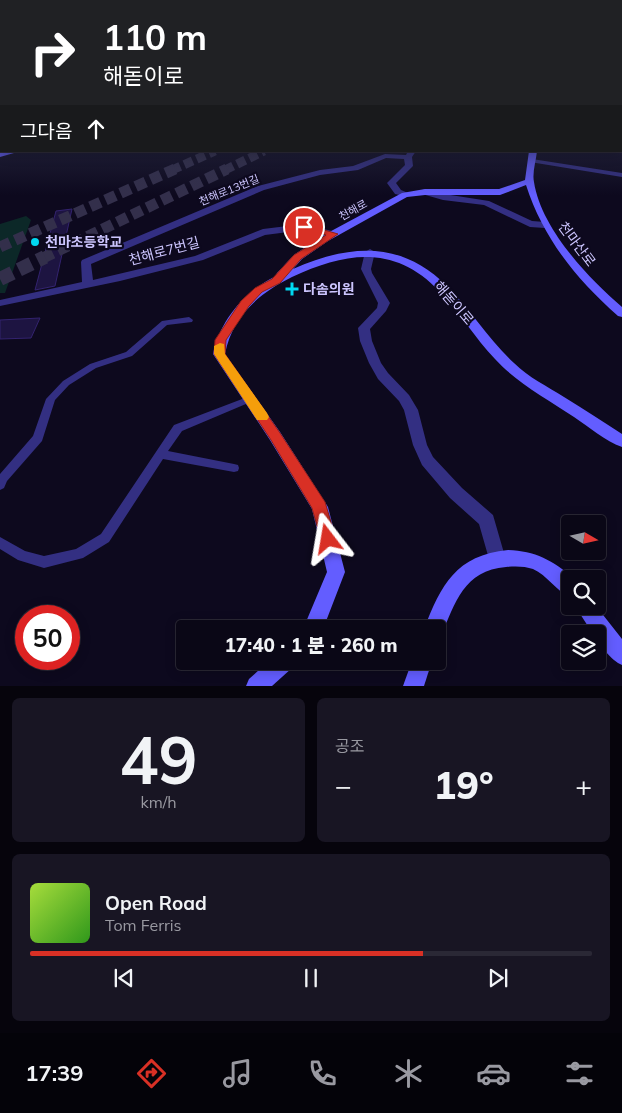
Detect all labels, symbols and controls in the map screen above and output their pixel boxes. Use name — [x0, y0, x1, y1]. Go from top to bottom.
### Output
text: 110 m — [103, 15, 207, 59]
icon: right — [20, 20, 85, 85]
text: 해돋이로 — [103, 62, 184, 90]
icon: ahead — [82, 115, 110, 143]
text: 그다음 — [20, 119, 72, 143]
street label: 천해로13번길 — [197, 172, 261, 208]
street label: 천해로 — [336, 197, 370, 223]
pin — [283, 206, 325, 248]
icon: arrive — [290, 213, 318, 241]
street label: 천마산로 — [554, 218, 600, 270]
place label: 천마초등학교 — [45, 233, 122, 251]
street label: 천해로7번길 — [127, 233, 201, 269]
marker: 천마초등학교 — [29, 236, 41, 248]
street label: 해돋이로 — [430, 278, 478, 328]
place label: 다솜의원 — [303, 280, 355, 298]
marker: 다솜의원 — [285, 282, 299, 296]
position arrow — [301, 512, 353, 564]
north arrow — [561, 515, 606, 560]
map controls — [561, 515, 606, 670]
button: search — [561, 570, 606, 615]
speed limit sign: 50 — [15, 605, 80, 670]
button: layers — [561, 625, 606, 670]
text: 17:40 · 1 분 · 260 m — [224, 633, 398, 657]
text: 49 — [119, 719, 198, 800]
text: 공조 — [335, 736, 364, 756]
text: 19° — [433, 761, 494, 809]
text: − — [335, 768, 352, 803]
text: + — [575, 768, 592, 803]
text: km/h — [140, 792, 177, 812]
text: Open Road — [105, 891, 207, 915]
text: Tom Ferris — [105, 915, 182, 935]
icon: previous — [110, 964, 138, 992]
icon: pause — [297, 964, 325, 992]
icon: next — [484, 964, 512, 992]
icon: directions — [134, 1056, 169, 1091]
icon: music — [220, 1056, 255, 1091]
icon: phone — [305, 1056, 340, 1091]
icon: climate — [391, 1056, 426, 1091]
icon: car — [476, 1056, 511, 1091]
icon: filters — [562, 1056, 597, 1091]
text: 17:39 — [25, 1059, 84, 1087]

